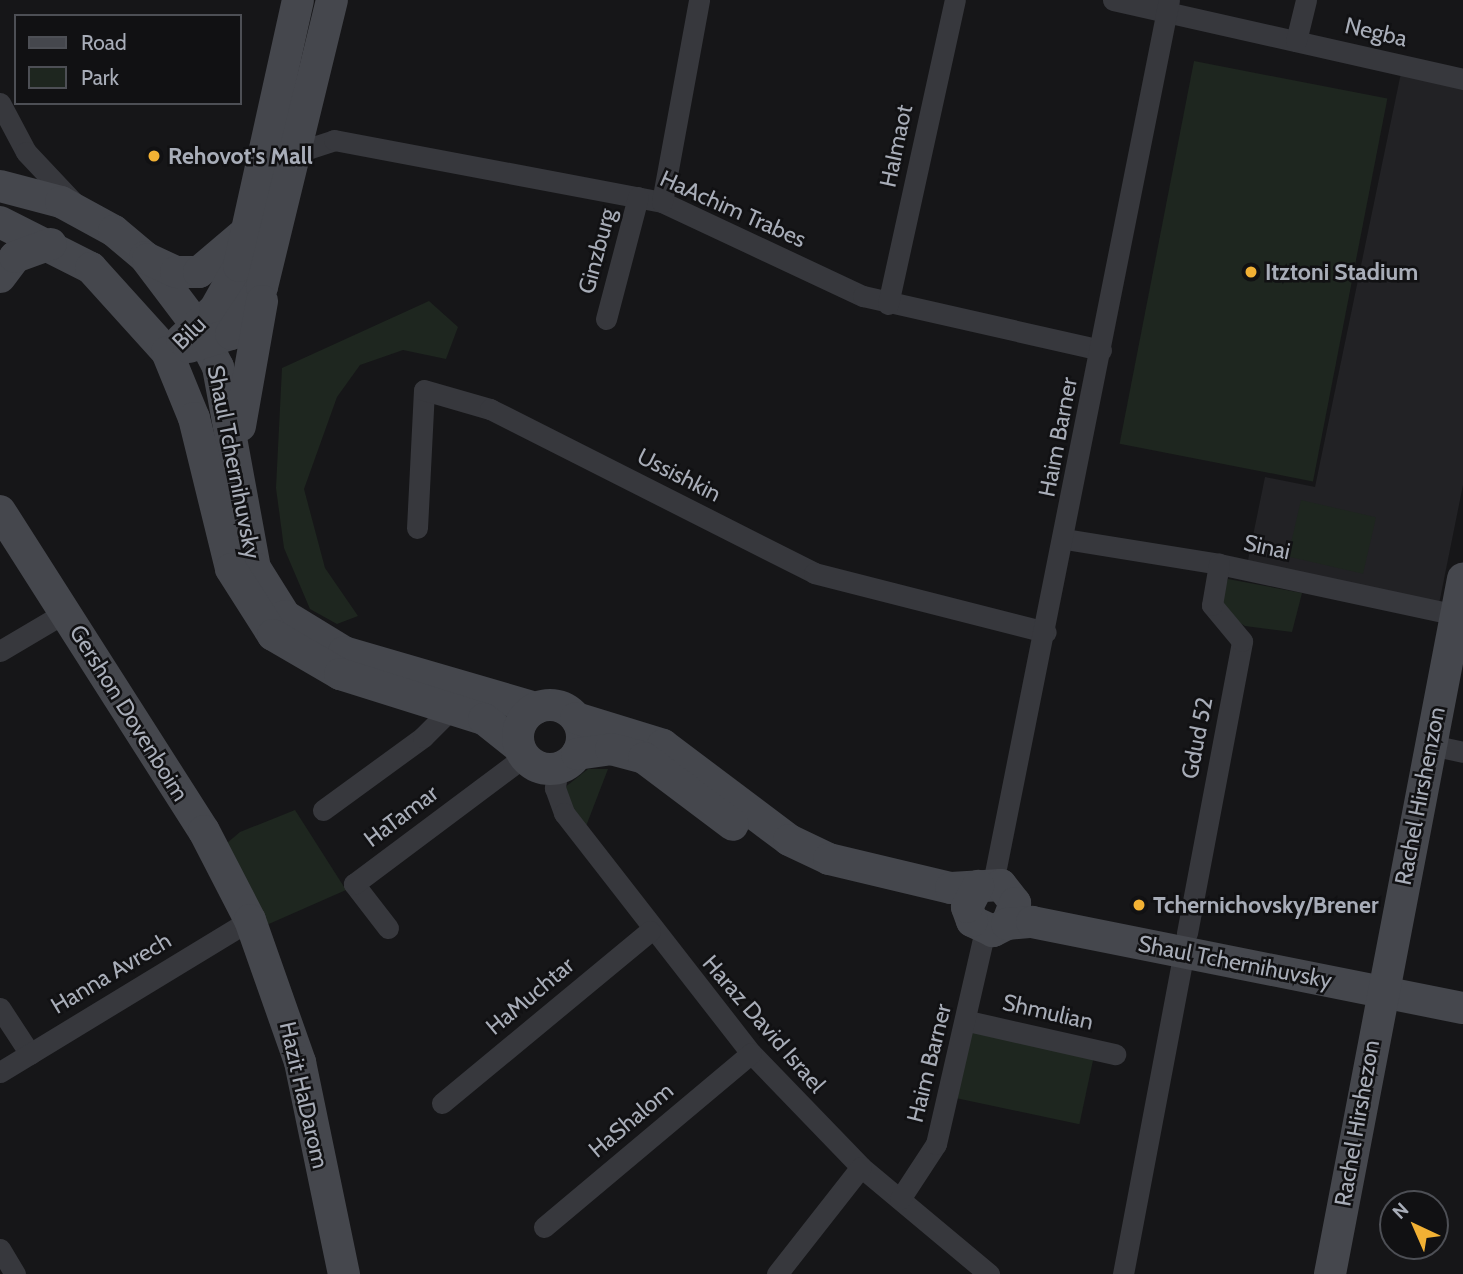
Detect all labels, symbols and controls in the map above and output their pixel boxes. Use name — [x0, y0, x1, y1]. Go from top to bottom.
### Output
street label: Negba — [1342, 11, 1410, 53]
legend — [14, 14, 242, 105]
text: Road — [81, 30, 127, 55]
text: Park — [81, 65, 119, 90]
street label: HaImaot — [874, 102, 918, 190]
place label: Rehovot's Mall — [168, 142, 313, 170]
marker: Rehovot's Mall — [146, 148, 162, 164]
street label: HaAchim Trabes — [656, 165, 810, 253]
street label: Ginzburg — [572, 205, 622, 297]
place label: Itztoni Stadium — [1265, 258, 1418, 286]
marker: Itztoni Stadium — [1243, 264, 1259, 280]
street label: Bilu — [166, 311, 212, 355]
street label: Shaul Tchernihuvsky — [202, 363, 266, 561]
street label: Haim Barner — [1033, 375, 1083, 499]
street label: Ussishkin — [633, 442, 725, 508]
street label: Sinai — [1241, 529, 1293, 565]
street label: Gershon Dovenboim — [64, 620, 194, 806]
street label: Gdud 52 — [1176, 695, 1218, 781]
street label: Rachel Hirshenzon — [1389, 705, 1451, 887]
street label: HaTamar — [359, 779, 443, 853]
place label: Tchernichovsky/Brener — [1153, 891, 1378, 919]
marker: Tchernichovsky/Brener — [1131, 897, 1147, 913]
street label: Hanna Avrech — [46, 926, 176, 1020]
street label: Shaul Tchernihuvsky — [1136, 930, 1334, 994]
street label: Haraz David Israel — [697, 950, 831, 1098]
street label: HaMuchtar — [480, 951, 580, 1041]
street label: Shmulian — [1000, 988, 1096, 1036]
street label: Haim Barner — [901, 1001, 957, 1125]
street label: Hazit HaDarom — [274, 1019, 334, 1171]
street label: Rachel Hirshezon — [1329, 1038, 1385, 1208]
street label: HaShalom — [583, 1077, 679, 1163]
north arrow — [1379, 1190, 1449, 1260]
text: N — [1388, 1198, 1413, 1224]

